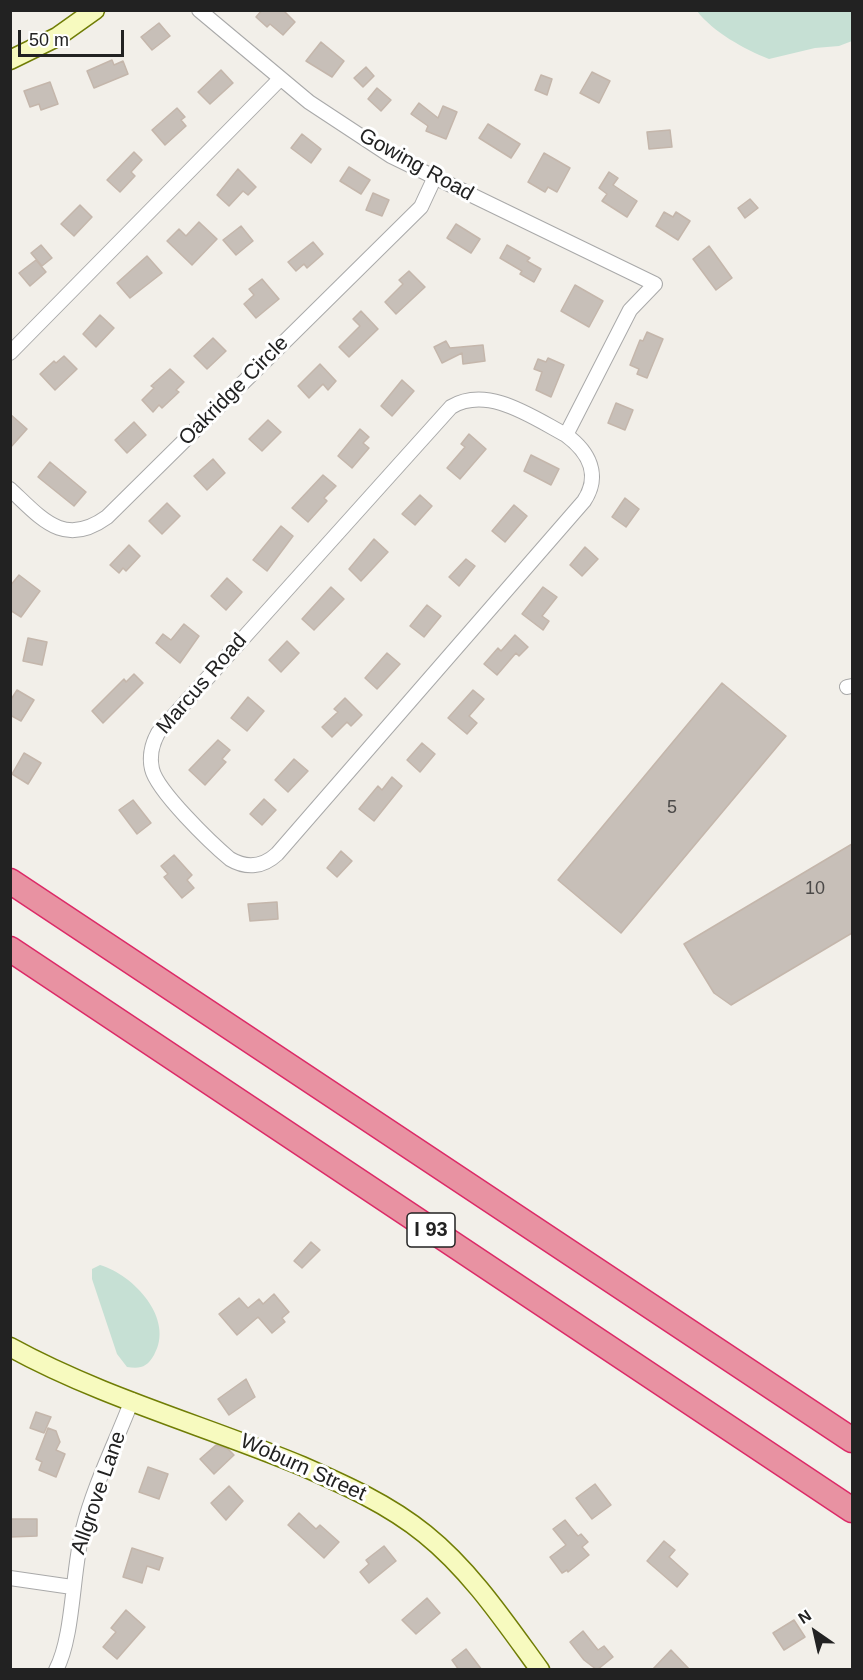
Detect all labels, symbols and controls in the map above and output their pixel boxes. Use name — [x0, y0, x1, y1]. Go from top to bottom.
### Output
scale bar — [21, 18, 128, 56]
text: 50 m — [29, 30, 69, 50]
street label: Gowing Road — [354, 123, 478, 207]
street label: Oakridge Circle — [174, 331, 294, 451]
street label: Marcus Road — [152, 629, 252, 739]
house number: 5 — [667, 797, 677, 819]
house number: 10 — [805, 878, 825, 900]
road number: I 93 — [407, 1213, 455, 1247]
street label: Allgrove Lane — [66, 1428, 132, 1558]
street label: Woburn Street — [236, 1429, 370, 1507]
north arrow — [785, 1602, 845, 1662]
text: N — [795, 1606, 814, 1627]

